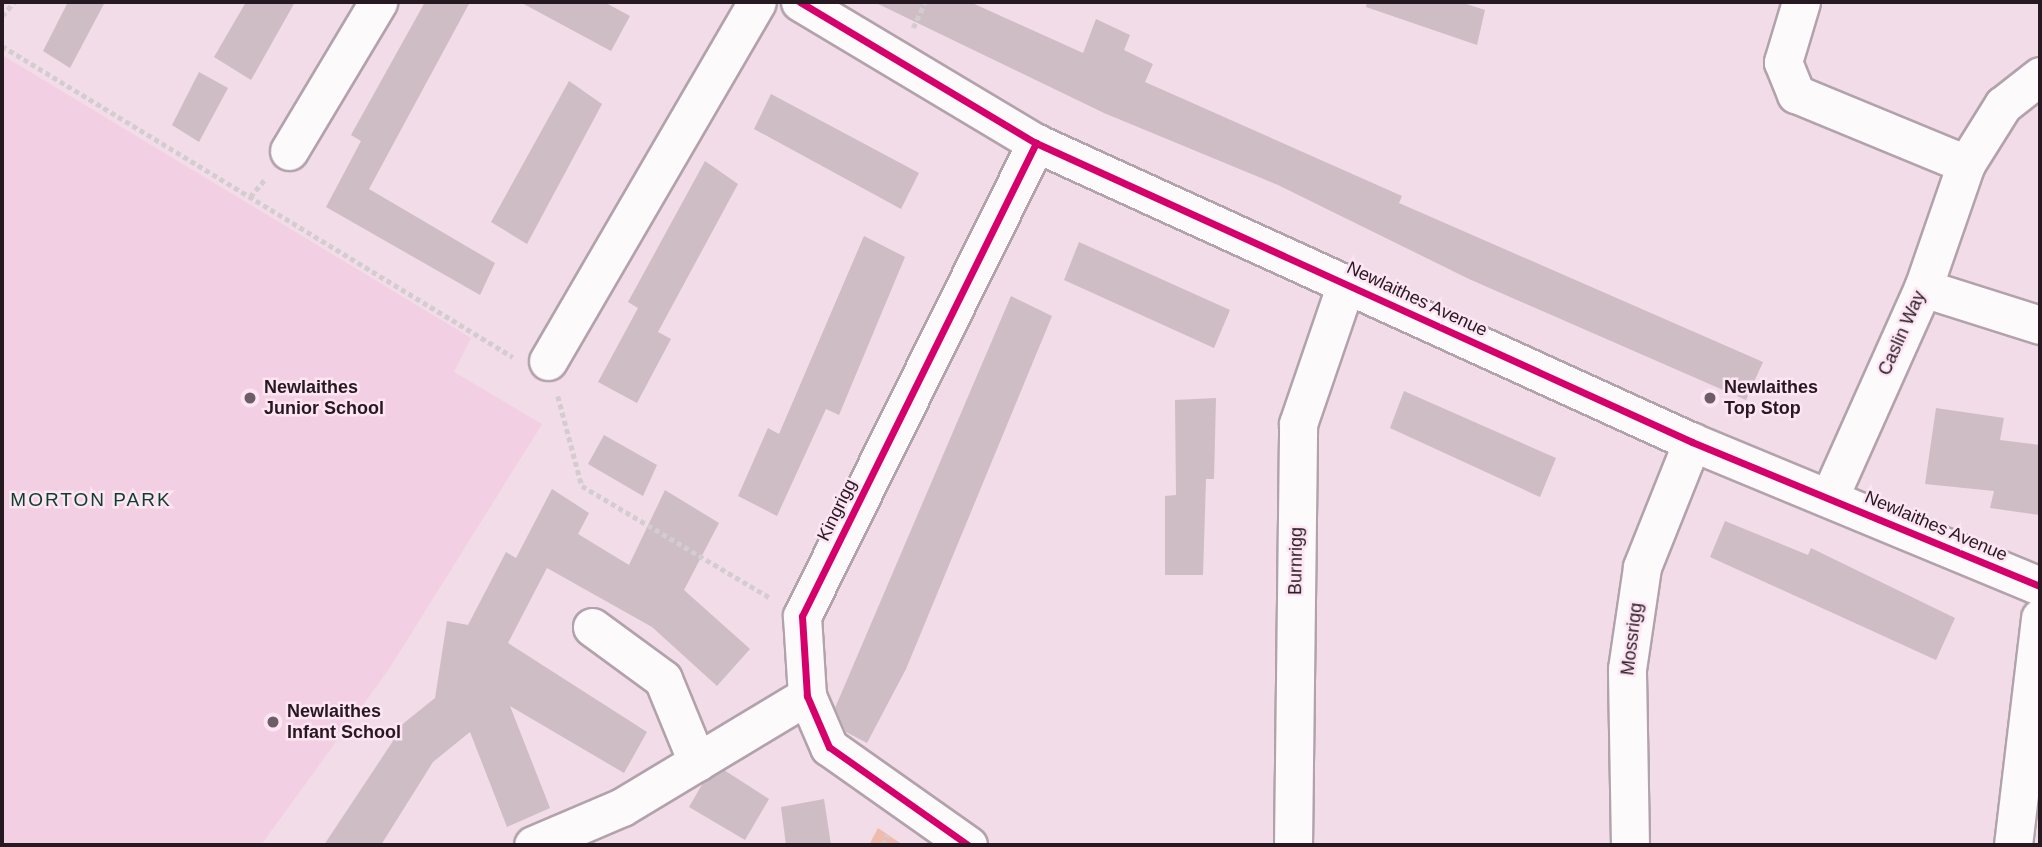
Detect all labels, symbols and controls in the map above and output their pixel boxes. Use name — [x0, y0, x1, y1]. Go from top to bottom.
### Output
street label: Newlaithes Avenue — [1343, 257, 1491, 341]
street label: Caslin Way — [1874, 287, 1930, 379]
place label: Newlaithes Junior School — [264, 377, 384, 420]
place label: Newlaithes Top Stop — [1724, 377, 1818, 420]
marker: Newlaithes Junior School — [242, 390, 258, 406]
marker: Newlaithes Top Stop — [1702, 390, 1718, 406]
street label: Kingrigg — [813, 476, 861, 544]
street label: Newlaithes Avenue — [1861, 486, 2011, 566]
district label: MORTON PARK — [12, 489, 170, 511]
street label: Burnrigg — [1285, 527, 1307, 595]
street label: Mossrigg — [1617, 601, 1647, 677]
place label: Newlaithes Infant School — [287, 701, 401, 744]
marker: Newlaithes Infant School — [265, 714, 281, 730]

